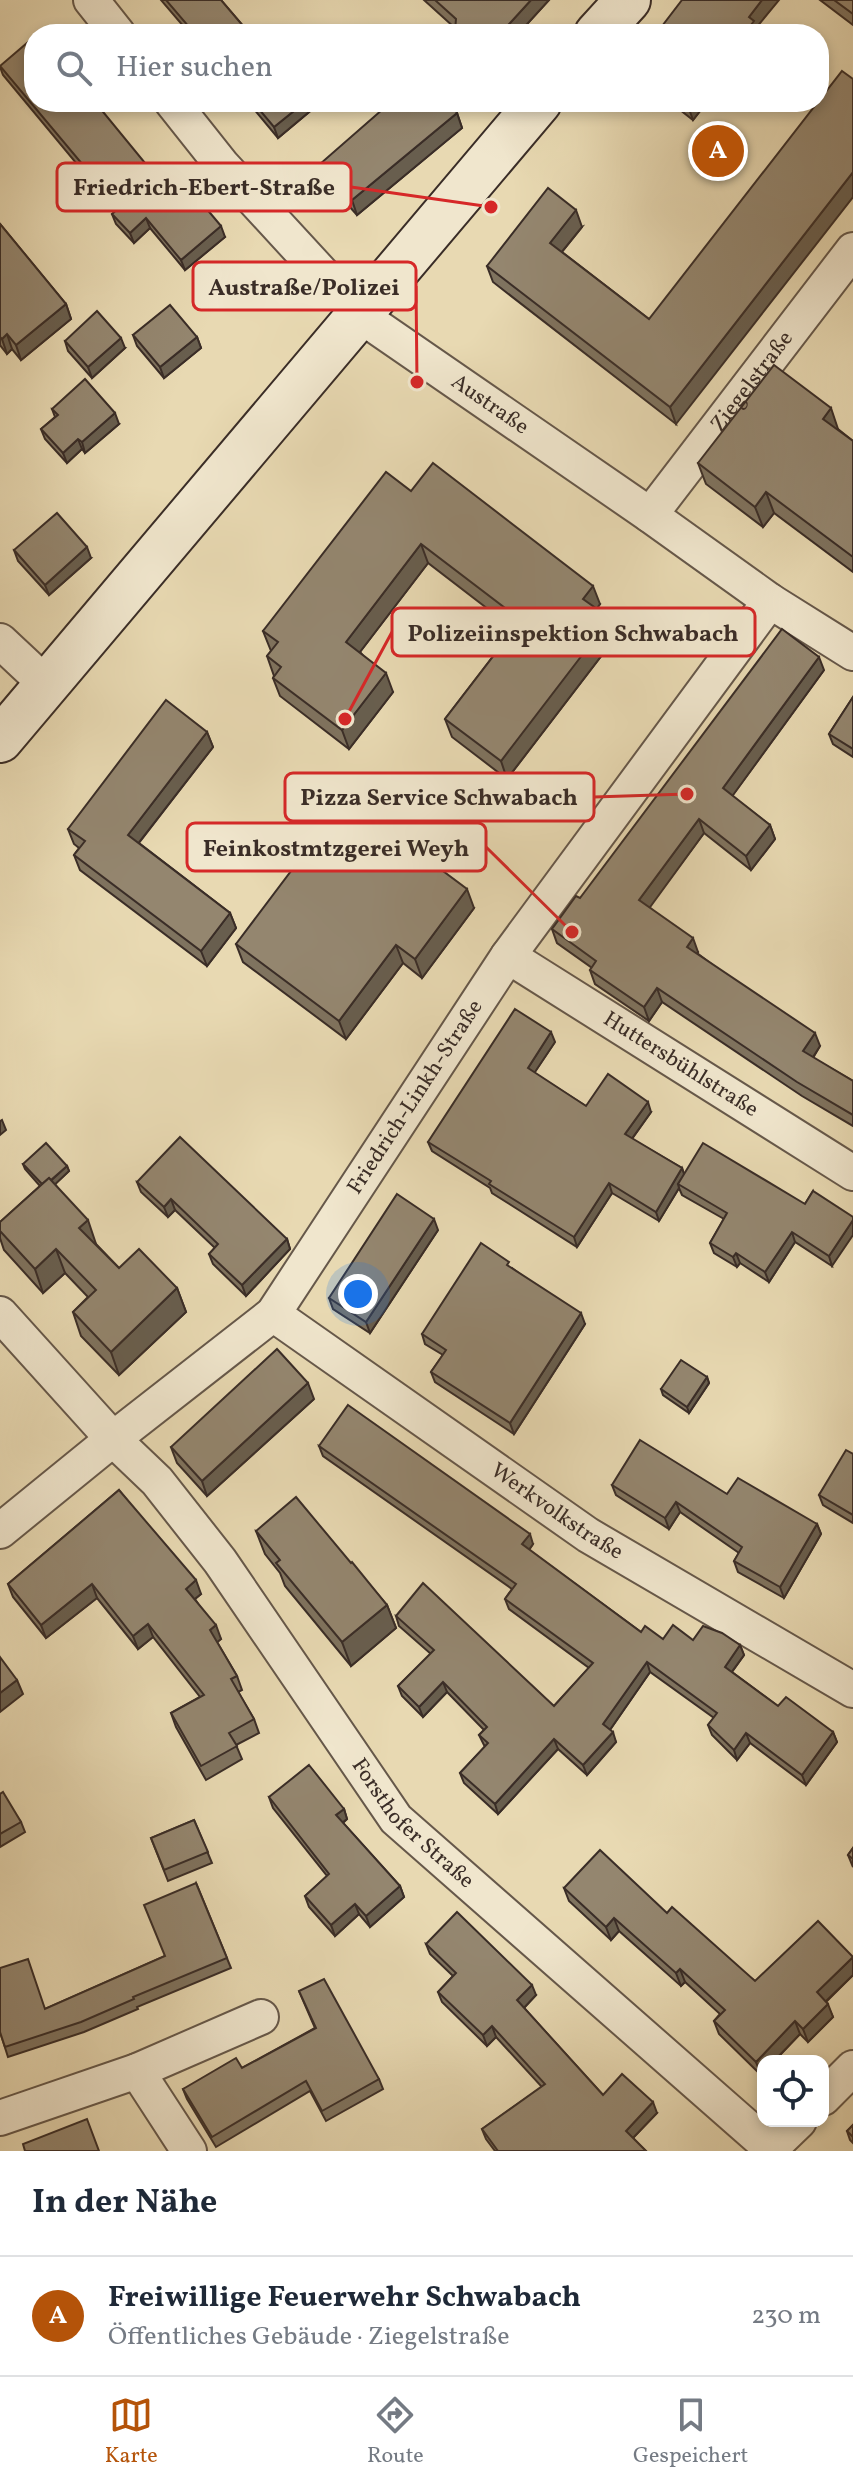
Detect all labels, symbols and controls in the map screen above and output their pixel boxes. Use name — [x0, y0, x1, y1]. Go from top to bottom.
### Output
search box — [24, 24, 829, 112]
icon: search — [52, 46, 96, 90]
text: Hier suchen — [116, 47, 273, 89]
pin: A — [692, 121, 744, 181]
callout: Friedrich-Ebert-Straße — [57, 163, 351, 211]
text: Friedrich-Ebert-Straße — [73, 172, 335, 206]
callout: Austraße/Polizei — [193, 262, 416, 310]
text: Austraße/Polizei — [208, 272, 400, 306]
street label: Ziegelstraße — [703, 325, 801, 439]
street label: Austraße — [445, 367, 535, 443]
callout: Polizeiinspektion Schwabach — [392, 608, 755, 656]
text: Polizeiinspektion Schwabach — [407, 618, 739, 652]
callout: Pizza Service Schwabach — [285, 773, 594, 821]
text: Pizza Service Schwabach — [300, 782, 578, 816]
callout: Feinkostmtzgerei Weyh — [187, 823, 486, 871]
text: Feinkostmtzgerei Weyh — [203, 833, 469, 867]
street label: Friedrich-Linkh-Straße — [340, 994, 491, 1201]
street label: Huttersbühlstraße — [597, 1004, 764, 1125]
your location — [338, 1274, 378, 1314]
street label: Werkvolkstraße — [484, 1456, 629, 1568]
street label: Forsthofer Straße — [344, 1752, 481, 1896]
map controls — [757, 2055, 829, 2127]
button: locate — [757, 2055, 829, 2127]
text: In der Nähe — [32, 2180, 217, 2227]
text: Freiwillige Feuerwehr Schwabach — [108, 2277, 581, 2319]
text: A — [49, 2298, 67, 2334]
text: 230 m — [751, 2298, 821, 2334]
text: Öffentliches Gebäude · Ziegelstraße — [108, 2319, 510, 2355]
tab: Karte — [105, 2393, 158, 2472]
tab: Route — [367, 2393, 424, 2472]
tab: Gespeichert — [633, 2393, 748, 2472]

